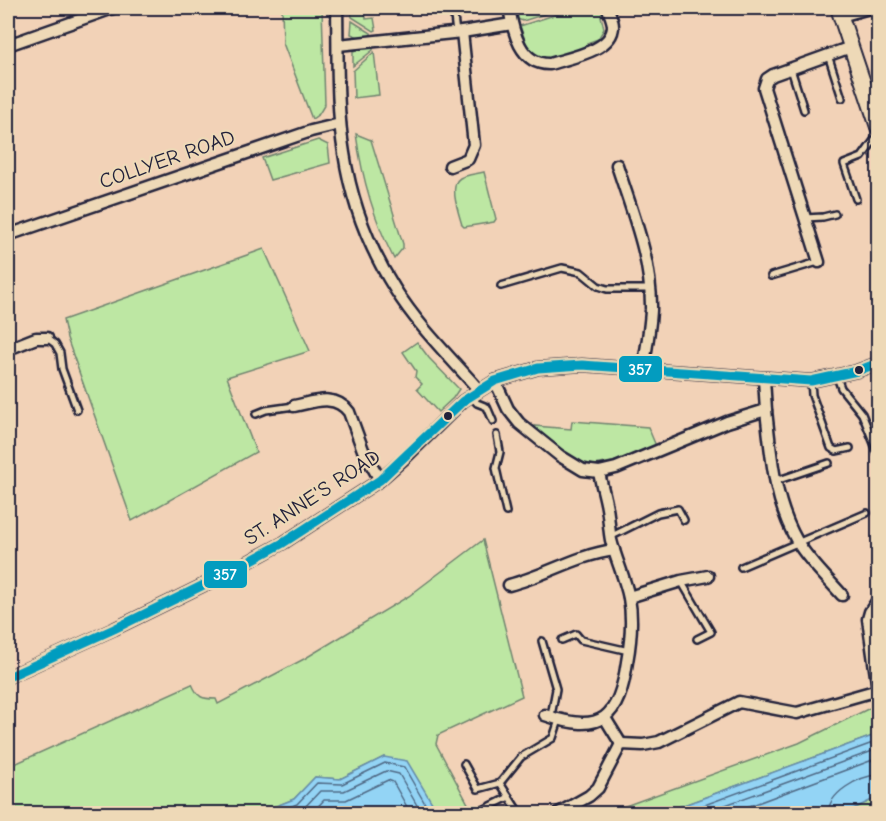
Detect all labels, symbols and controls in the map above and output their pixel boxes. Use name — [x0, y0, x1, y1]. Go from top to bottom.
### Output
street label: COLLYER ROAD — [96, 125, 238, 193]
line badge: 357 — [618, 355, 663, 383]
text: 357 — [628, 361, 653, 379]
unlabelled marker — [853, 364, 865, 376]
unlabelled marker — [442, 410, 454, 422]
street label: ST. ANNE'S ROAD — [239, 444, 385, 550]
line badge: 357 — [203, 560, 248, 589]
text: 357 — [213, 566, 238, 584]

